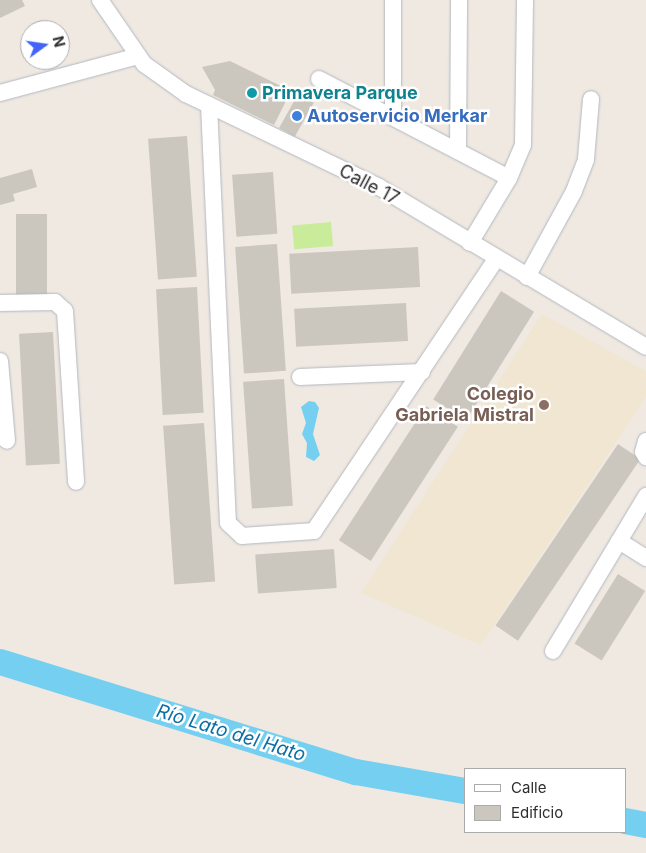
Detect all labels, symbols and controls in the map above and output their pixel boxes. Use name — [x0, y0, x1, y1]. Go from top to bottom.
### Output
north arrow — [20, 20, 70, 70]
text: N — [50, 34, 69, 49]
place label: Primavera Parque — [262, 82, 418, 104]
marker: Primavera Parque — [246, 87, 258, 99]
place label: Autoservicio Merkar — [307, 105, 487, 127]
marker: Autoservicio Merkar — [291, 110, 303, 122]
street label: Calle 17 — [335, 160, 403, 210]
place label: Colegio Gabriela Mistral — [395, 384, 534, 426]
marker: Colegio Gabriela Mistral — [538, 399, 550, 411]
water label: Río Lato del Hato — [154, 700, 308, 766]
legend — [463, 768, 626, 833]
text: Calle — [511, 778, 546, 797]
text: Edificio — [511, 803, 563, 822]

